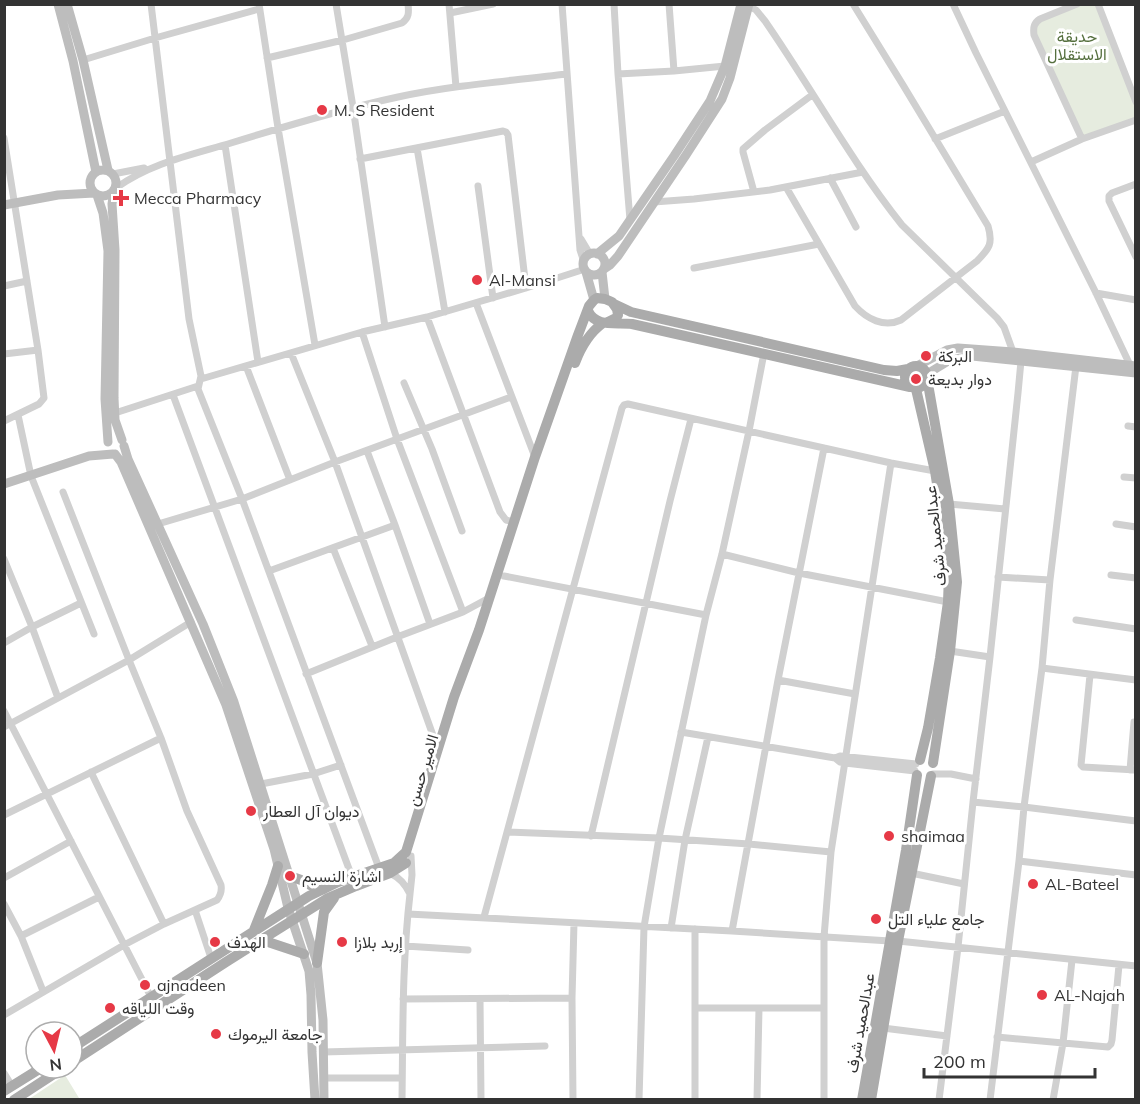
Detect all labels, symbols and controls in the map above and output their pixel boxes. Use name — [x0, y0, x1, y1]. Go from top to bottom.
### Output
park label: حديقة الاستقلال — [1047, 26, 1107, 64]
place label: M. S Resident — [334, 100, 435, 120]
marker: M. S Resident — [315, 103, 329, 117]
place label: Mecca Pharmacy — [134, 188, 262, 208]
marker: Mecca Pharmacy — [112, 189, 130, 207]
place label: Al-Mansi — [489, 270, 556, 290]
marker: Al-Mansi — [470, 273, 484, 287]
place label: البركة — [938, 346, 972, 367]
marker: البركة — [919, 349, 933, 363]
place label: دوار بديعة — [928, 369, 992, 390]
marker: دوار بديعة — [909, 372, 923, 386]
street label: عبدالحميد شرف — [920, 485, 951, 587]
street label: الامير حسن — [402, 732, 443, 809]
place label: ديوان آل العطار — [262, 801, 359, 822]
marker: ديوان آل العطار — [244, 804, 258, 818]
place label: shaimaa — [901, 826, 965, 846]
marker: shaimaa — [882, 829, 896, 843]
place label: اشارة النسيم — [302, 866, 382, 887]
marker: اشارة النسيم — [283, 869, 297, 883]
place label: AL-Bateel — [1045, 874, 1119, 894]
marker: AL-Bateel — [1026, 877, 1040, 891]
place label: جامع علياء التل — [888, 909, 985, 931]
marker: جامع علياء التل — [869, 912, 883, 926]
place label: الهدف — [227, 932, 266, 953]
place label: إربد بلازا — [354, 932, 403, 953]
marker: الهدف — [208, 935, 222, 949]
marker: إربد بلازا — [335, 935, 349, 949]
street label: عبدالحميد شرف — [841, 972, 880, 1075]
place label: ajnadeen — [157, 975, 226, 995]
marker: ajnadeen — [138, 978, 152, 992]
place label: AL-Najah — [1054, 985, 1125, 1005]
marker: AL-Najah — [1035, 988, 1049, 1002]
place label: وقت اللياقه — [122, 998, 194, 1019]
marker: وقت اللياقه — [103, 1001, 117, 1015]
north arrow — [24, 1020, 84, 1080]
place label: جامعة اليرموك — [228, 1024, 323, 1045]
marker: جامعة اليرموك — [209, 1027, 223, 1041]
scale bar — [924, 1041, 1095, 1079]
text: 200 m — [933, 1050, 986, 1073]
text: N — [49, 1054, 63, 1076]

